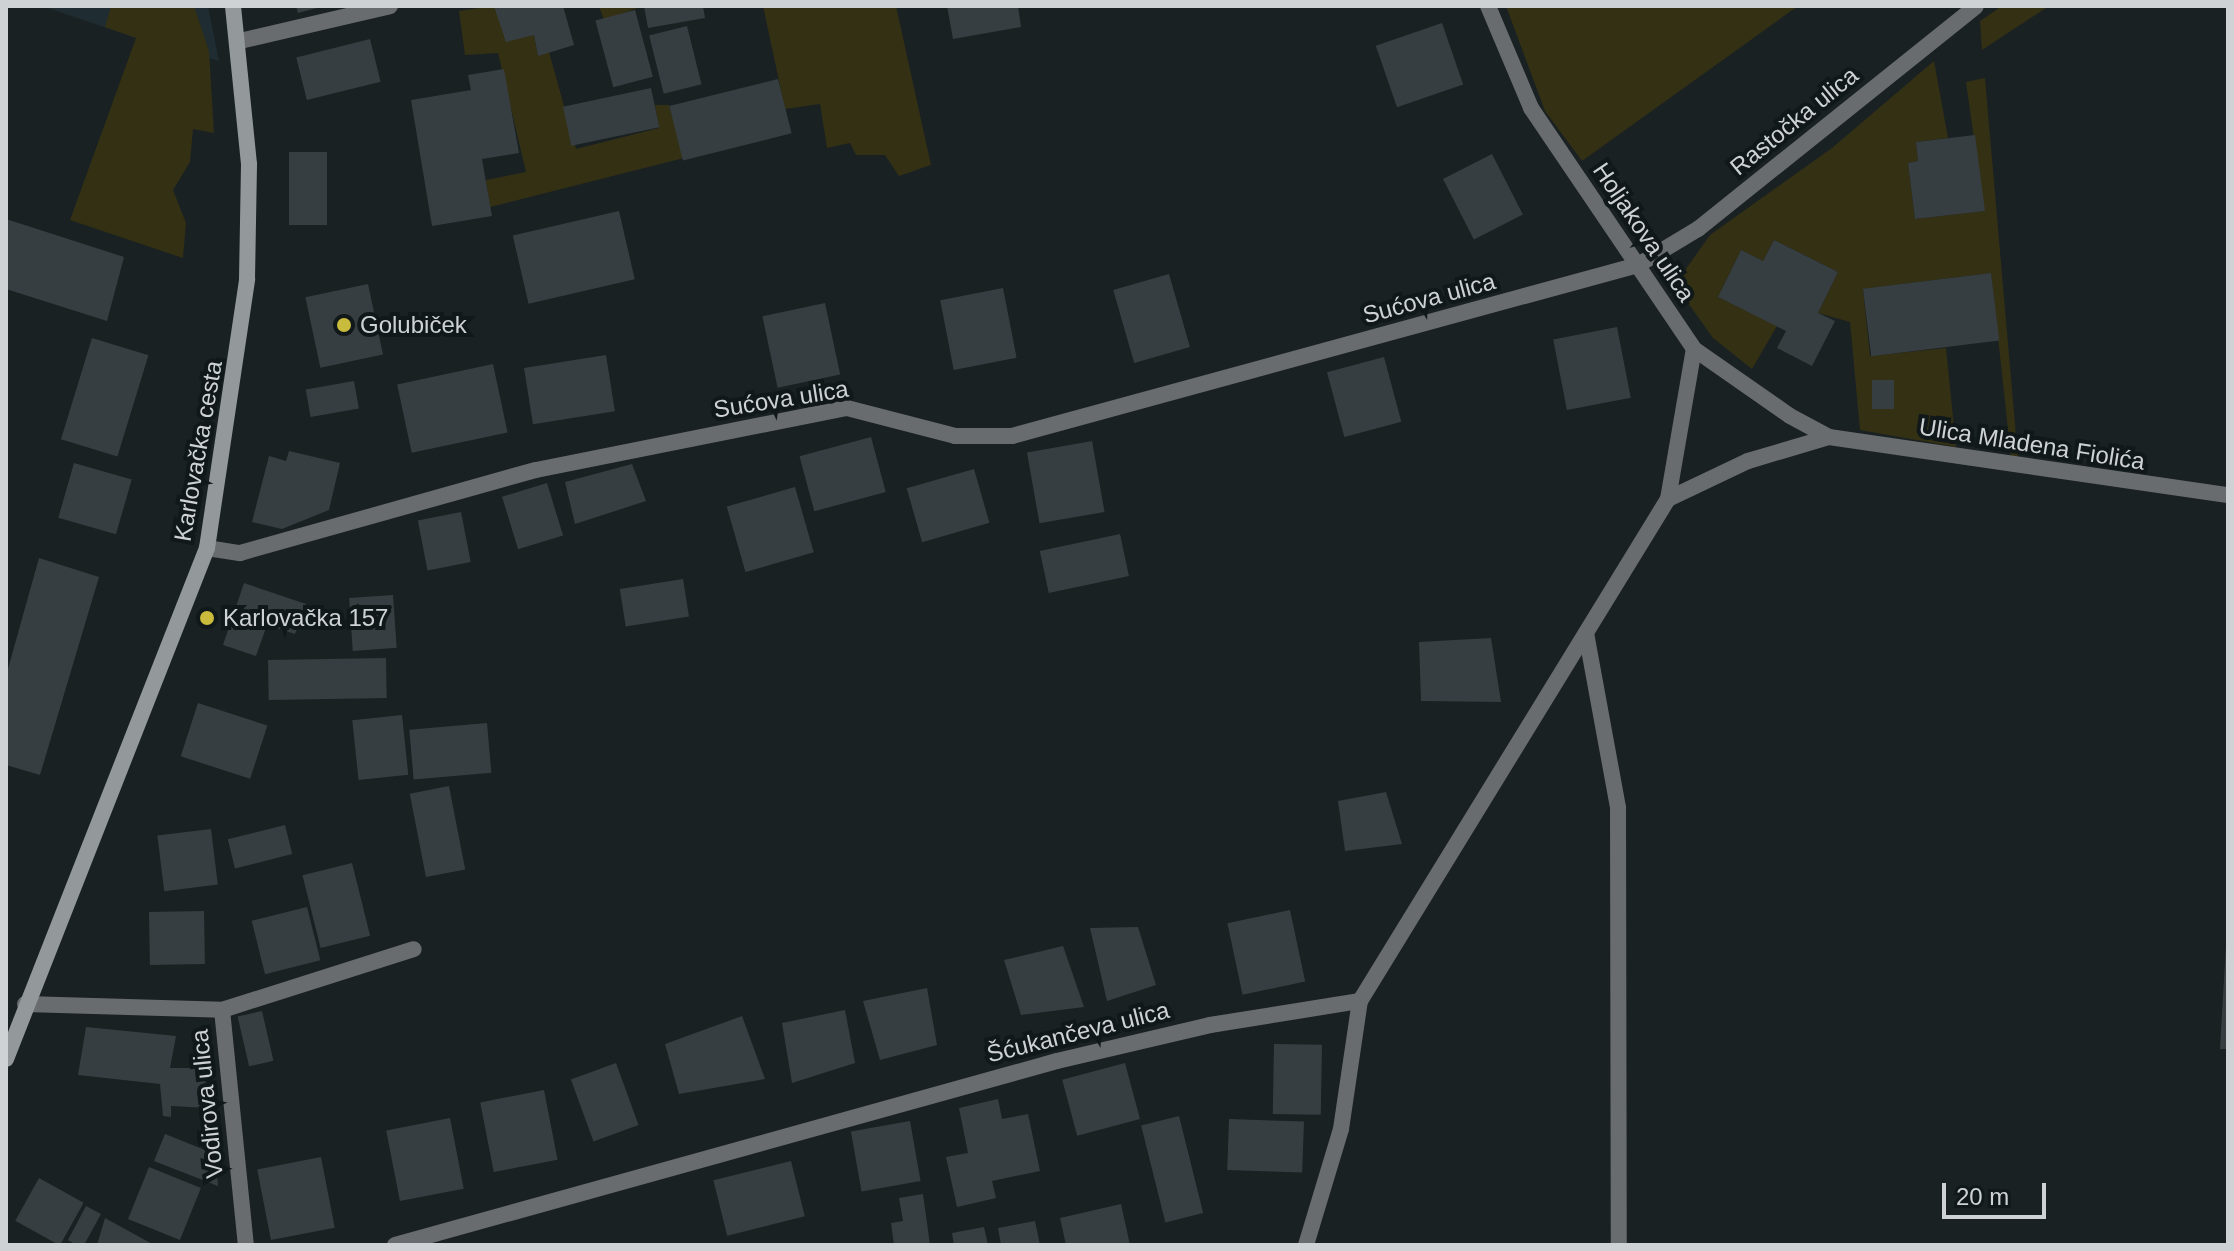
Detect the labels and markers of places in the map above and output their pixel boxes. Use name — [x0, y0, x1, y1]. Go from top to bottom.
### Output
place label: Golubiček — [360, 311, 467, 339]
marker: Golubiček — [335, 316, 353, 334]
place label: Karlovačka 157 — [223, 604, 388, 632]
marker: Karlovačka 157 — [198, 609, 216, 627]

